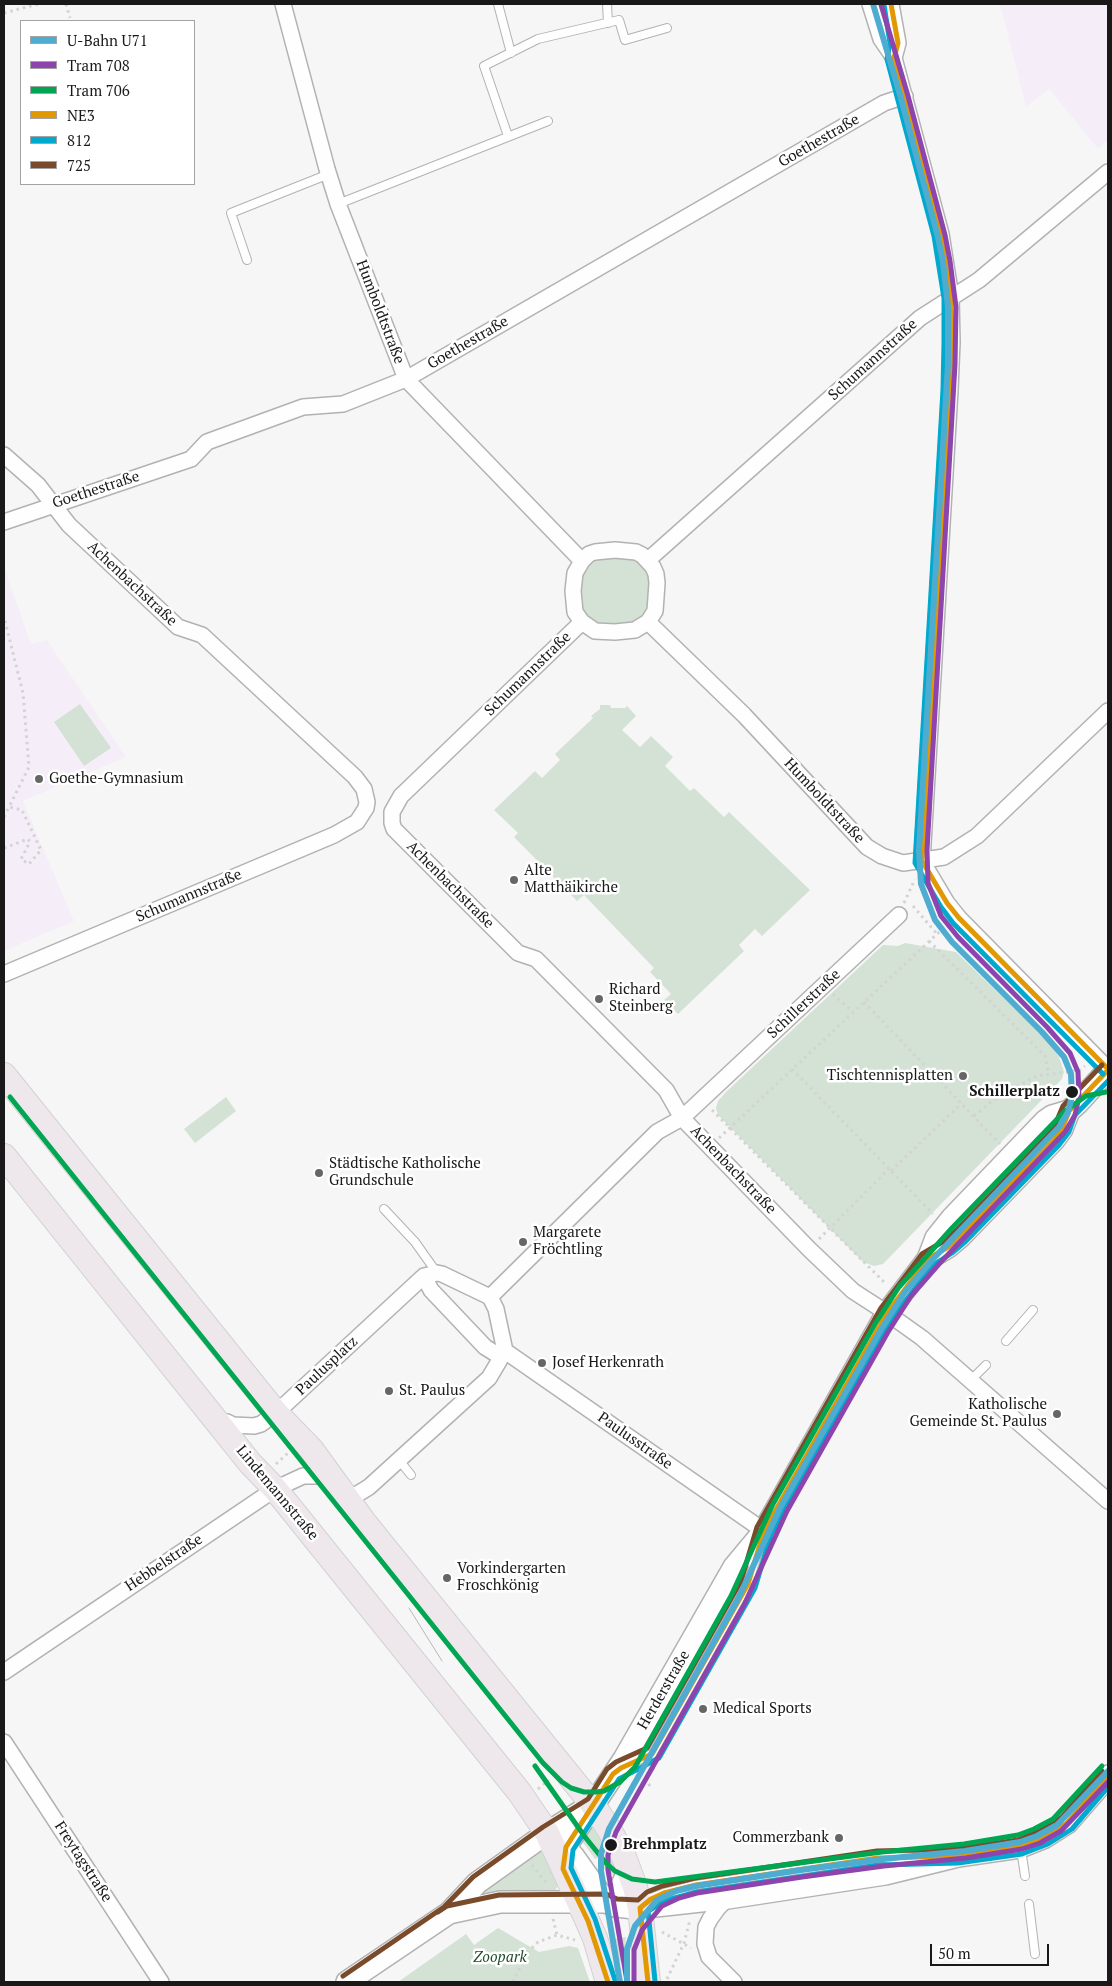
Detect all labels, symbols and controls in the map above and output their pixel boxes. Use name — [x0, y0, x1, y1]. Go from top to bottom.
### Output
legend — [20, 20, 195, 185]
text: U-Bahn U71 — [67, 30, 148, 50]
text: Tram 708 — [67, 55, 130, 75]
text: Tram 706 — [67, 80, 130, 100]
text: NE3 — [67, 105, 95, 125]
street label: Goethestraße — [775, 111, 863, 171]
text: 812 — [67, 130, 91, 150]
text: 725 — [67, 155, 91, 175]
street label: Humboldtstraße — [352, 257, 408, 367]
street label: Goethestraße — [424, 313, 512, 373]
street label: Schumannstraße — [825, 315, 921, 405]
street label: Goethestraße — [50, 467, 142, 513]
street label: Achenbachstraße — [83, 538, 181, 630]
street label: Schumannstraße — [481, 628, 575, 720]
street label: Humboldtstraße — [780, 755, 868, 847]
place label: Goethe-Gymnasium — [49, 770, 183, 788]
marker: Goethe-Gymnasium — [33, 773, 45, 785]
street label: Achenbachstraße — [403, 838, 497, 932]
place label: Alte Matthäikirche — [524, 862, 618, 897]
street label: Schumannstraße — [133, 866, 245, 926]
marker: Alte Matthäikirche — [508, 874, 520, 886]
street label: Schillerstraße — [764, 966, 844, 1042]
place label: Richard Steinberg — [609, 981, 673, 1016]
marker: Richard Steinberg — [593, 993, 605, 1005]
place label: Tischtennisplatten — [827, 1067, 953, 1085]
marker: Tischtennisplatten — [957, 1070, 969, 1082]
place label: Schillerplatz — [969, 1083, 1060, 1101]
marker: Schillerplatz — [1064, 1084, 1080, 1100]
street label: Achenbachstraße — [686, 1122, 780, 1218]
place label: Städtische Katholische Grundschule — [329, 1155, 481, 1190]
marker: Städtische Katholische Grundschule — [313, 1167, 325, 1179]
place label: Margarete Fröchtling — [533, 1224, 602, 1259]
marker: Margarete Fröchtling — [517, 1236, 529, 1248]
street label: Paulusplatz — [292, 1333, 362, 1399]
place label: Josef Herkenrath — [552, 1354, 664, 1372]
marker: Josef Herkenrath — [536, 1357, 548, 1369]
place label: St. Paulus — [399, 1382, 465, 1400]
marker: St. Paulus — [383, 1385, 395, 1397]
place label: Katholische Gemeinde St. Paulus — [910, 1396, 1047, 1431]
marker: Katholische Gemeinde St. Paulus — [1051, 1408, 1063, 1420]
street label: Paulusstraße — [594, 1409, 676, 1473]
street label: Lindemannstraße — [232, 1442, 322, 1544]
street label: Hebbelstraße — [122, 1531, 206, 1595]
place label: Vorkindergarten Froschkönig — [457, 1560, 566, 1595]
marker: Vorkindergarten Froschkönig — [441, 1572, 453, 1584]
street label: Herderstraße — [634, 1647, 694, 1733]
place label: Medical Sports — [713, 1700, 812, 1718]
marker: Medical Sports — [697, 1703, 709, 1715]
street label: Freytagstraße — [50, 1818, 116, 1906]
place label: Commerzbank — [733, 1829, 829, 1847]
marker: Commerzbank — [833, 1832, 845, 1844]
place label: Brehmplatz — [623, 1836, 707, 1854]
marker: Brehmplatz — [603, 1837, 619, 1853]
scale bar — [932, 1934, 1051, 1966]
text: 50 m — [938, 1943, 971, 1963]
park label: Zoopark — [473, 1949, 527, 1967]

